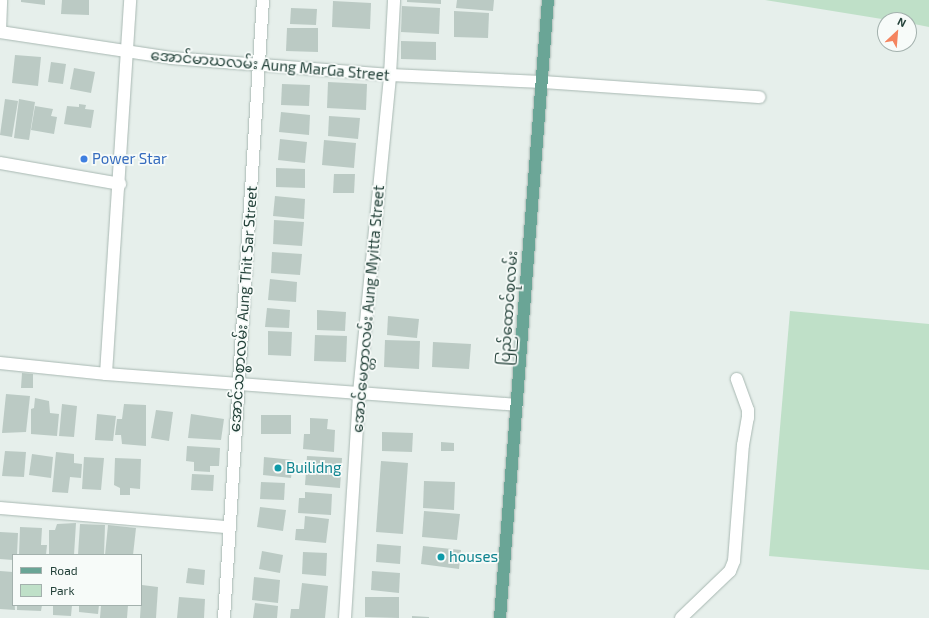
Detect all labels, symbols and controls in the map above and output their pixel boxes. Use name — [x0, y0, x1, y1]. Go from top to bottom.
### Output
north arrow — [877, 12, 917, 52]
text: N — [896, 14, 908, 29]
street label: အောင်မာဃလမ်း Aung MarGa Street — [150, 46, 390, 84]
place label: Power Star — [92, 150, 167, 168]
marker: Power Star — [79, 154, 89, 164]
street label: အောင်သစ္စာလမ်း Aung Thit Sar Street — [225, 185, 261, 433]
street label: အောင်မေတ္တာလမ်း Aung Myitta Street — [348, 185, 388, 433]
street label: ပြည်ထောင်စုလမ်း — [495, 250, 521, 366]
place label: Builidng — [286, 459, 341, 477]
marker: Builidng — [273, 463, 283, 473]
place label: houses — [449, 548, 498, 566]
marker: houses — [436, 552, 446, 562]
legend — [12, 554, 142, 606]
text: Road — [50, 563, 78, 577]
text: Park — [50, 583, 75, 597]

